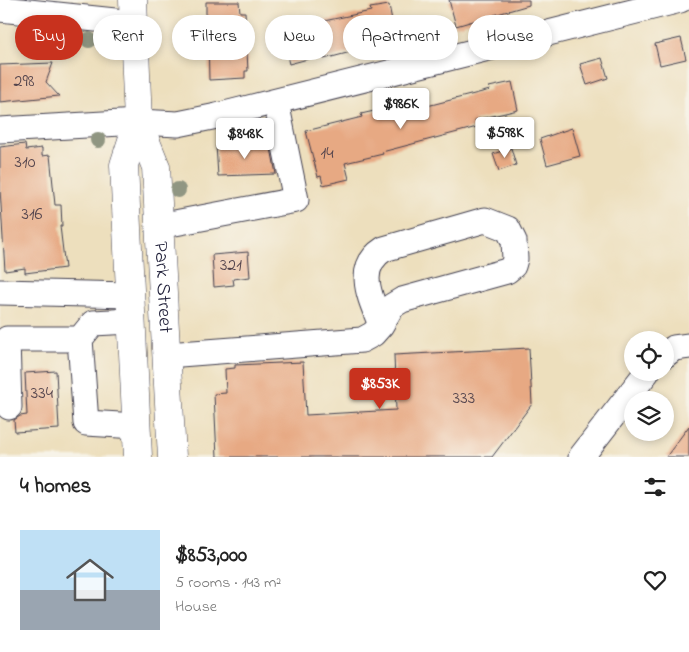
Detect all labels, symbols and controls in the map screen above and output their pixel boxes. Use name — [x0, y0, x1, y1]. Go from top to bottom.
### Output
chip: Buy — [15, 15, 83, 60]
chip: Rent — [93, 15, 162, 60]
chip: Filters — [172, 15, 255, 60]
chip: New — [265, 15, 333, 60]
chip: Apartment — [343, 15, 458, 60]
chip: House — [468, 15, 552, 60]
house number: 298 — [13, 69, 35, 95]
pin: $986K — [366, 88, 436, 130]
text: $986K — [383, 92, 419, 116]
pin: $598K — [470, 116, 540, 159]
pin: $848K — [210, 118, 280, 160]
text: $598K — [486, 121, 524, 145]
text: $848K — [227, 122, 263, 146]
house number: 14 — [320, 141, 334, 167]
house number: 310 — [15, 150, 36, 176]
house number: 316 — [21, 202, 43, 228]
street label: Park Street — [146, 241, 180, 334]
house number: 321 — [220, 253, 242, 279]
map controls — [624, 331, 674, 441]
button: locate — [624, 331, 674, 381]
pin: $853K — [345, 368, 415, 410]
text: $853K — [360, 372, 400, 396]
house number: 334 — [31, 381, 54, 407]
house number: 333 — [453, 386, 475, 412]
button: layers — [624, 391, 674, 441]
text: 4 homes — [20, 472, 91, 502]
icon: filters — [641, 473, 669, 501]
text: $853,000 — [175, 541, 247, 571]
icon: home — [60, 550, 120, 610]
icon: heart — [641, 566, 669, 594]
text: 5 rooms · 143 m² — [175, 571, 281, 595]
text: House — [175, 595, 217, 619]

